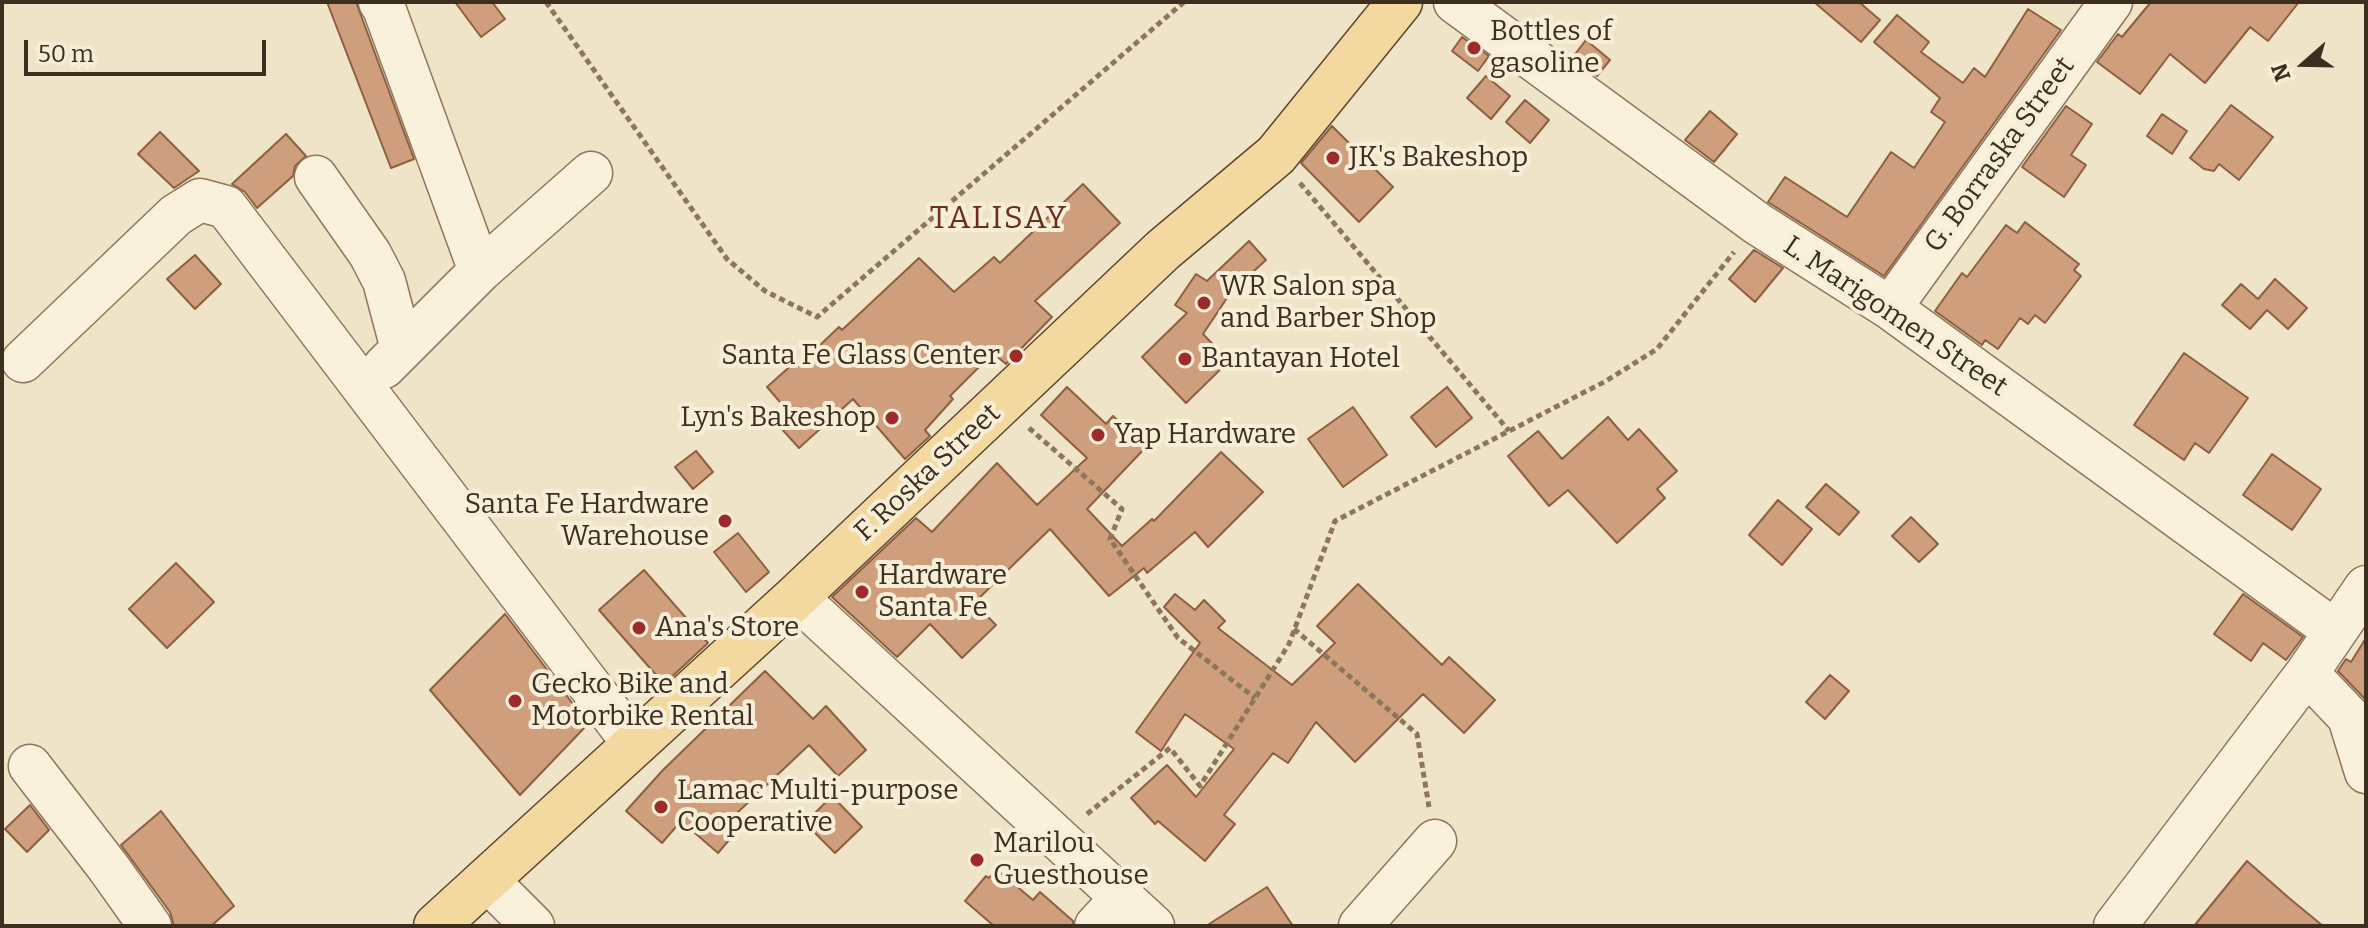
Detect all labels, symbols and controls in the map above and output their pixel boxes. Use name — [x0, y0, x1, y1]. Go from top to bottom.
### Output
place label: Bottles of gasoline — [1490, 15, 1612, 81]
scale bar — [28, 24, 270, 74]
north arrow — [2264, 24, 2344, 104]
marker: Bottles of gasoline — [1465, 39, 1483, 57]
text: 50 m — [38, 40, 94, 68]
street label: G. Borraska Street — [1918, 51, 2082, 259]
text: N — [2265, 60, 2297, 85]
place label: JK's Bakeshop — [1349, 141, 1528, 175]
marker: JK's Bakeshop — [1324, 149, 1342, 167]
district label: TALISAY — [930, 200, 1068, 238]
street label: L. Marigomen Street — [1777, 230, 2013, 404]
place label: WR Salon spa and Barber Shop — [1220, 270, 1436, 336]
marker: WR Salon spa and Barber Shop — [1195, 294, 1213, 312]
place label: Santa Fe Glass Center — [721, 339, 1000, 373]
place label: Bantayan Hotel — [1201, 342, 1400, 376]
marker: Santa Fe Glass Center — [1007, 347, 1025, 365]
marker: Bantayan Hotel — [1176, 350, 1194, 368]
street label: F. Roska Street — [848, 397, 1008, 549]
place label: Lyn's Bakeshop — [680, 401, 876, 435]
marker: Lyn's Bakeshop — [883, 409, 901, 427]
place label: Yap Hardware — [1114, 418, 1296, 452]
marker: Yap Hardware — [1089, 426, 1107, 444]
place label: Santa Fe Hardware Warehouse — [465, 488, 709, 554]
marker: Santa Fe Hardware Warehouse — [716, 512, 734, 530]
place label: Hardware Santa Fe — [878, 559, 1007, 625]
marker: Hardware Santa Fe — [853, 583, 871, 601]
place label: Ana's Store — [655, 611, 799, 645]
marker: Ana's Store — [630, 619, 648, 637]
place label: Gecko Bike and Motorbike Rental — [531, 668, 754, 734]
marker: Gecko Bike and Motorbike Rental — [506, 692, 524, 710]
place label: Lamac Multi-purpose Cooperative — [677, 774, 959, 840]
marker: Lamac Multi-purpose Cooperative — [652, 798, 670, 816]
place label: Marilou Guesthouse — [993, 827, 1149, 893]
marker: Marilou Guesthouse — [968, 851, 986, 869]

